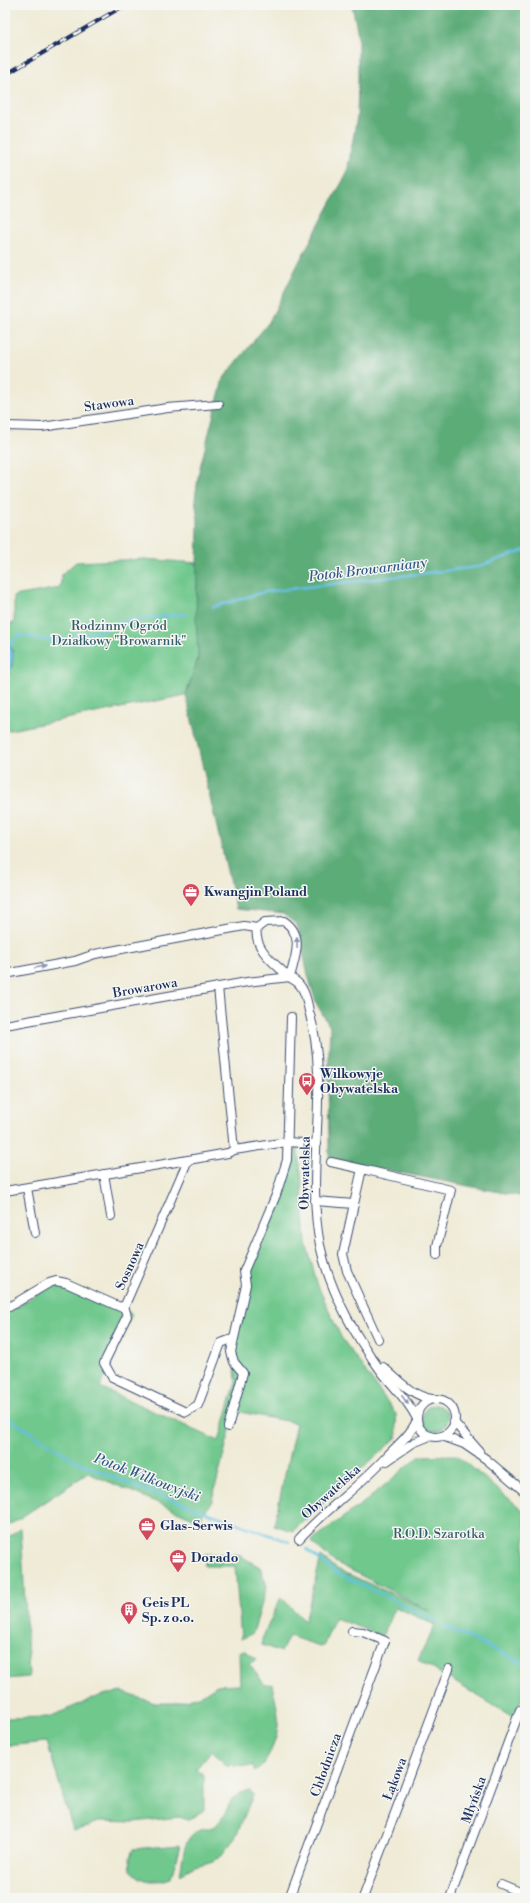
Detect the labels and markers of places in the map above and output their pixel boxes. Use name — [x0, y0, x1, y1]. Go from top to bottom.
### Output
office icon: Kwangjin Poland — [181, 882, 201, 907]
place label: Kwangjin Poland — [204, 884, 307, 900]
place label: Wilkowyje Obywatelska — [319, 1066, 399, 1097]
bus stop icon: Wilkowyje Obywatelska — [297, 1071, 317, 1096]
office icon: Glas-Serwis — [137, 1516, 157, 1541]
place label: Glas-Serwis — [160, 1518, 233, 1534]
office icon: Dorado — [168, 1548, 188, 1573]
place label: Dorado — [191, 1550, 239, 1566]
place label: Geis PL Sp. z o.o. — [142, 1595, 194, 1626]
building icon: Geis PL Sp. z o.o. — [119, 1600, 139, 1625]

